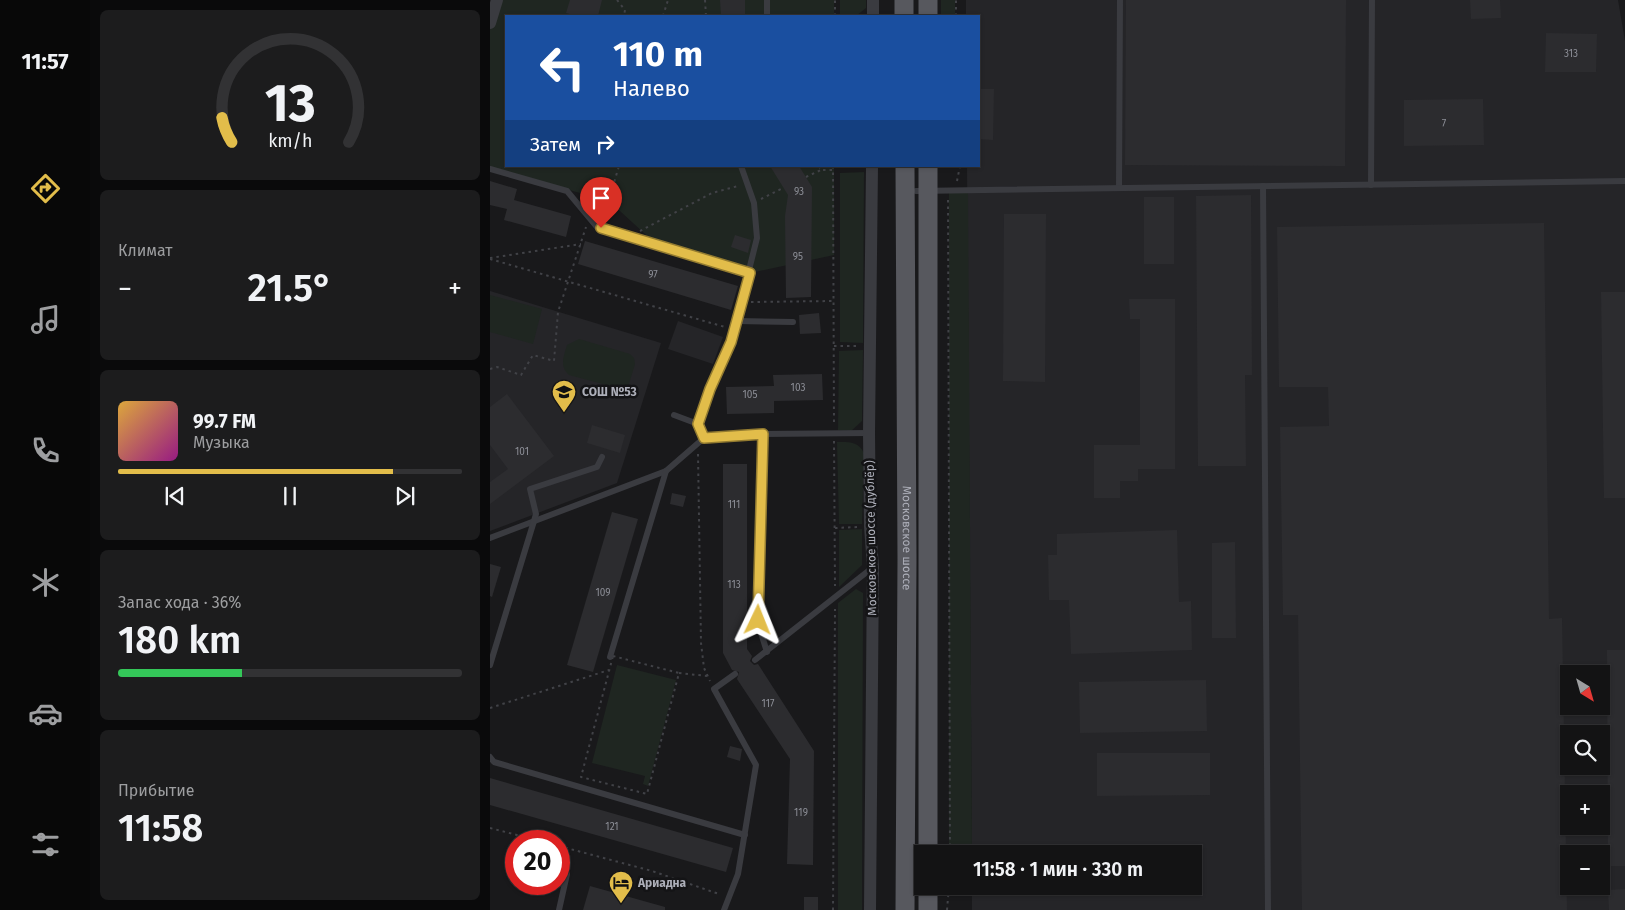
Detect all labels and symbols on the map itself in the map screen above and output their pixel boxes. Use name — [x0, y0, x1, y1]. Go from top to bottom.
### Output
house number: 313 — [1564, 48, 1578, 60]
house number: 7 — [1442, 118, 1447, 130]
pin — [580, 177, 622, 228]
house number: 93 — [794, 186, 804, 198]
house number: 95 — [793, 251, 803, 263]
house number: 97 — [648, 269, 658, 281]
school or university icon: СОШ №53 — [551, 379, 577, 413]
house number: 103 — [791, 382, 805, 394]
place label: СОШ №53 — [582, 385, 637, 399]
house number: 105 — [743, 389, 757, 401]
house number: 101 — [515, 446, 529, 458]
street label: Московское шоссе (дублёр) — [863, 460, 879, 616]
street label: Московское шоссе — [900, 486, 914, 590]
house number: 111 — [728, 499, 740, 511]
house number: 113 — [727, 579, 741, 591]
house number: 109 — [595, 587, 611, 599]
position arrow — [731, 593, 783, 645]
north arrow — [1560, 665, 1610, 715]
house number: 117 — [762, 698, 775, 710]
house number: 119 — [794, 807, 808, 819]
house number: 121 — [605, 821, 619, 833]
speed limit sign: 20 — [505, 830, 570, 895]
hotel icon: Ариадна — [608, 870, 634, 904]
place label: Ариадна — [637, 876, 687, 890]

